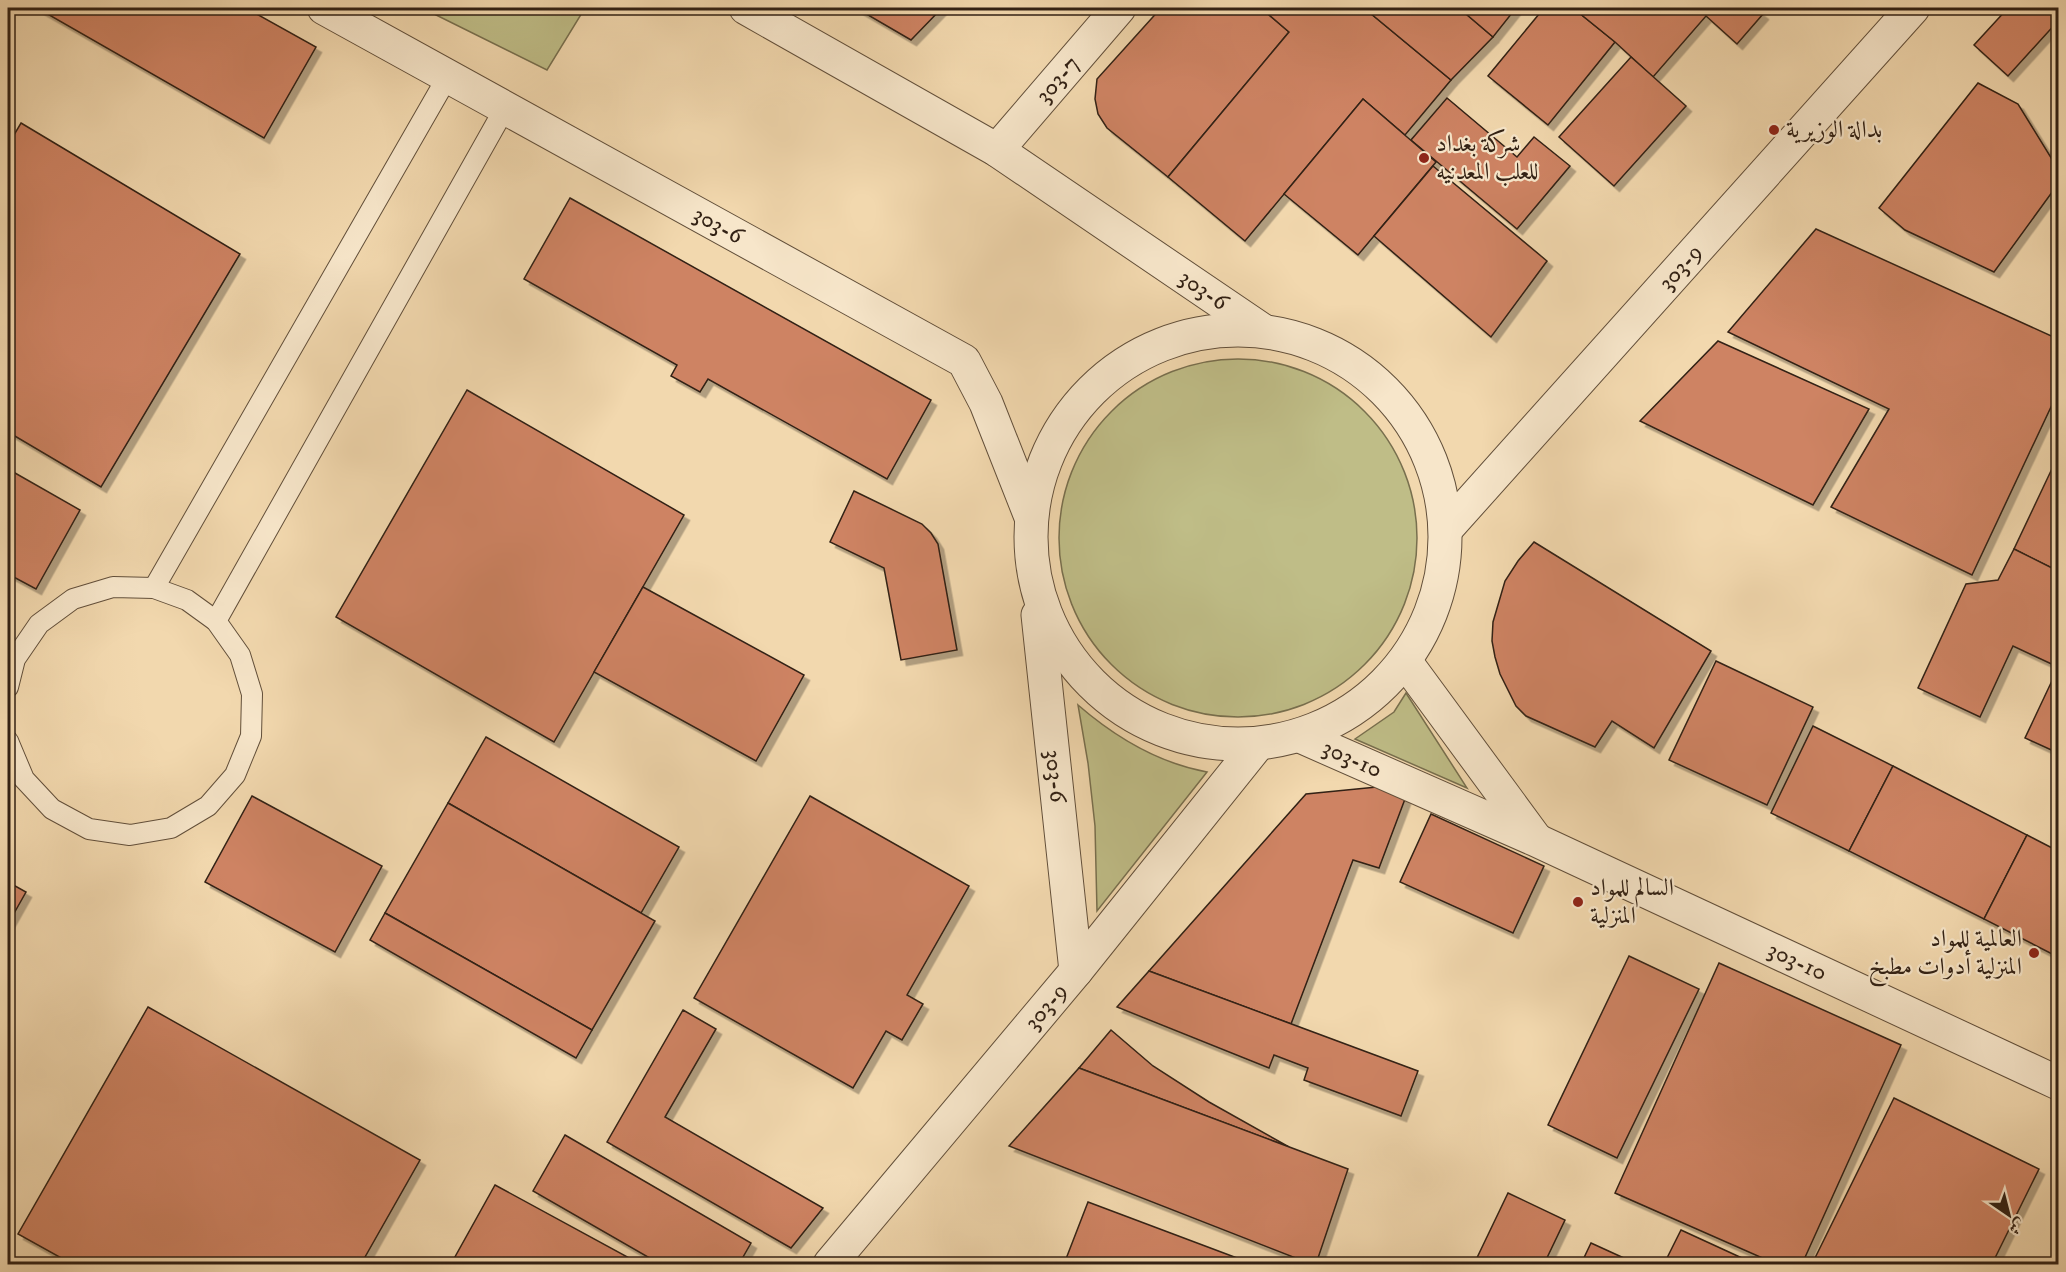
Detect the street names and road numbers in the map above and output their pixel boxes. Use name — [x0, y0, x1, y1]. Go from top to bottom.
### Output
street label: 303-7 — [1029, 49, 1086, 109]
street label: 303-6 — [688, 199, 750, 252]
street label: 303-9 — [1652, 238, 1709, 297]
street label: 303-6 — [1173, 263, 1235, 318]
street label: 303-10 — [1318, 733, 1387, 785]
street label: 303-6 — [1037, 748, 1073, 806]
street label: 303-10 — [1763, 935, 1832, 988]
street label: 303-9 — [1018, 977, 1074, 1036]

